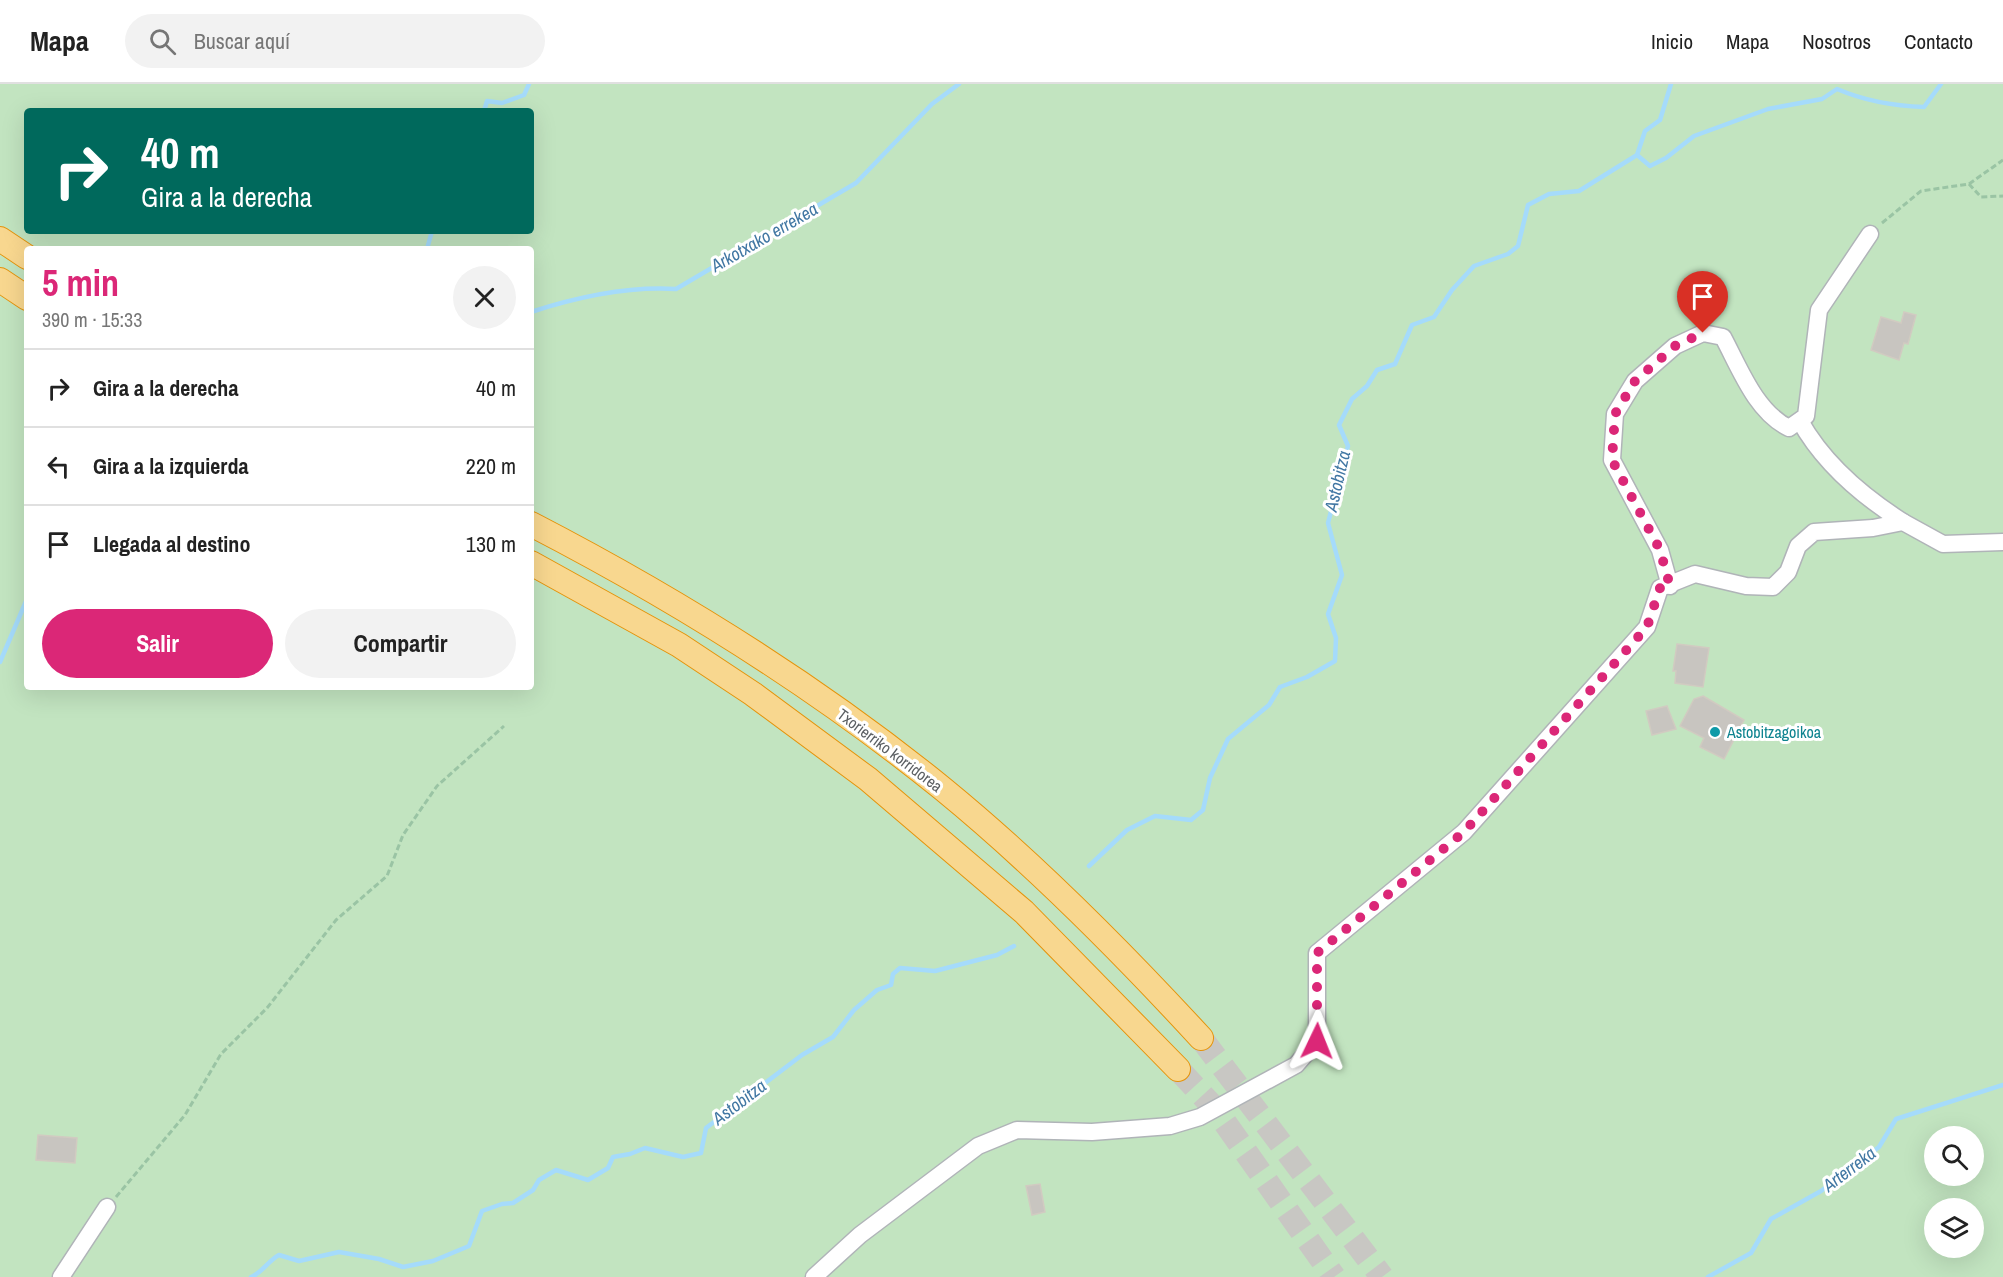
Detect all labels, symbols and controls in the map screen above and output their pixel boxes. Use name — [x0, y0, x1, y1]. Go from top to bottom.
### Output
search box — [125, 14, 545, 68]
text: Mapa — [30, 22, 89, 60]
icon: search — [146, 25, 179, 58]
text: Buscar aquí — [194, 26, 290, 56]
text: Inicio — [1651, 27, 1693, 56]
text: Mapa — [1726, 27, 1769, 56]
text: Nosotros — [1802, 27, 1871, 56]
text: Contacto — [1904, 27, 1973, 56]
text: 40 m — [141, 125, 220, 181]
icon: right — [42, 132, 120, 210]
text: Gira a la derecha — [141, 179, 312, 215]
water label: Arkotxako errekea — [705, 196, 822, 278]
text: 5 min — [42, 259, 119, 307]
button: close — [453, 266, 516, 329]
pin — [1677, 271, 1728, 333]
icon: arrive — [1686, 280, 1719, 313]
text: 390 m · 15:33 — [42, 306, 142, 333]
icon: right — [42, 372, 75, 405]
text: Gira a la derecha — [93, 373, 238, 403]
text: 40 m — [476, 373, 516, 403]
water label: Astobitza — [1318, 448, 1356, 515]
icon: left — [42, 450, 75, 483]
text: Gira a la izquierda — [93, 451, 248, 481]
text: 220 m — [466, 451, 516, 481]
icon: arrive — [42, 528, 75, 561]
text: Llegada al destino — [93, 529, 250, 559]
text: 130 m — [466, 529, 516, 559]
button: Salir — [42, 609, 273, 678]
button: Compartir — [285, 609, 516, 678]
street label: Txorierriko korridorea — [833, 703, 948, 797]
place label: Astobitzagoikoa — [1726, 721, 1822, 743]
marker: Astobitzagoikoa — [1708, 725, 1722, 739]
position arrow — [1285, 1009, 1349, 1073]
water label: Astobitza — [706, 1073, 771, 1131]
map controls — [1924, 1126, 1984, 1258]
button: search — [1924, 1126, 1984, 1186]
water label: Arterreka — [1816, 1141, 1881, 1198]
button: layers — [1924, 1198, 1984, 1258]

